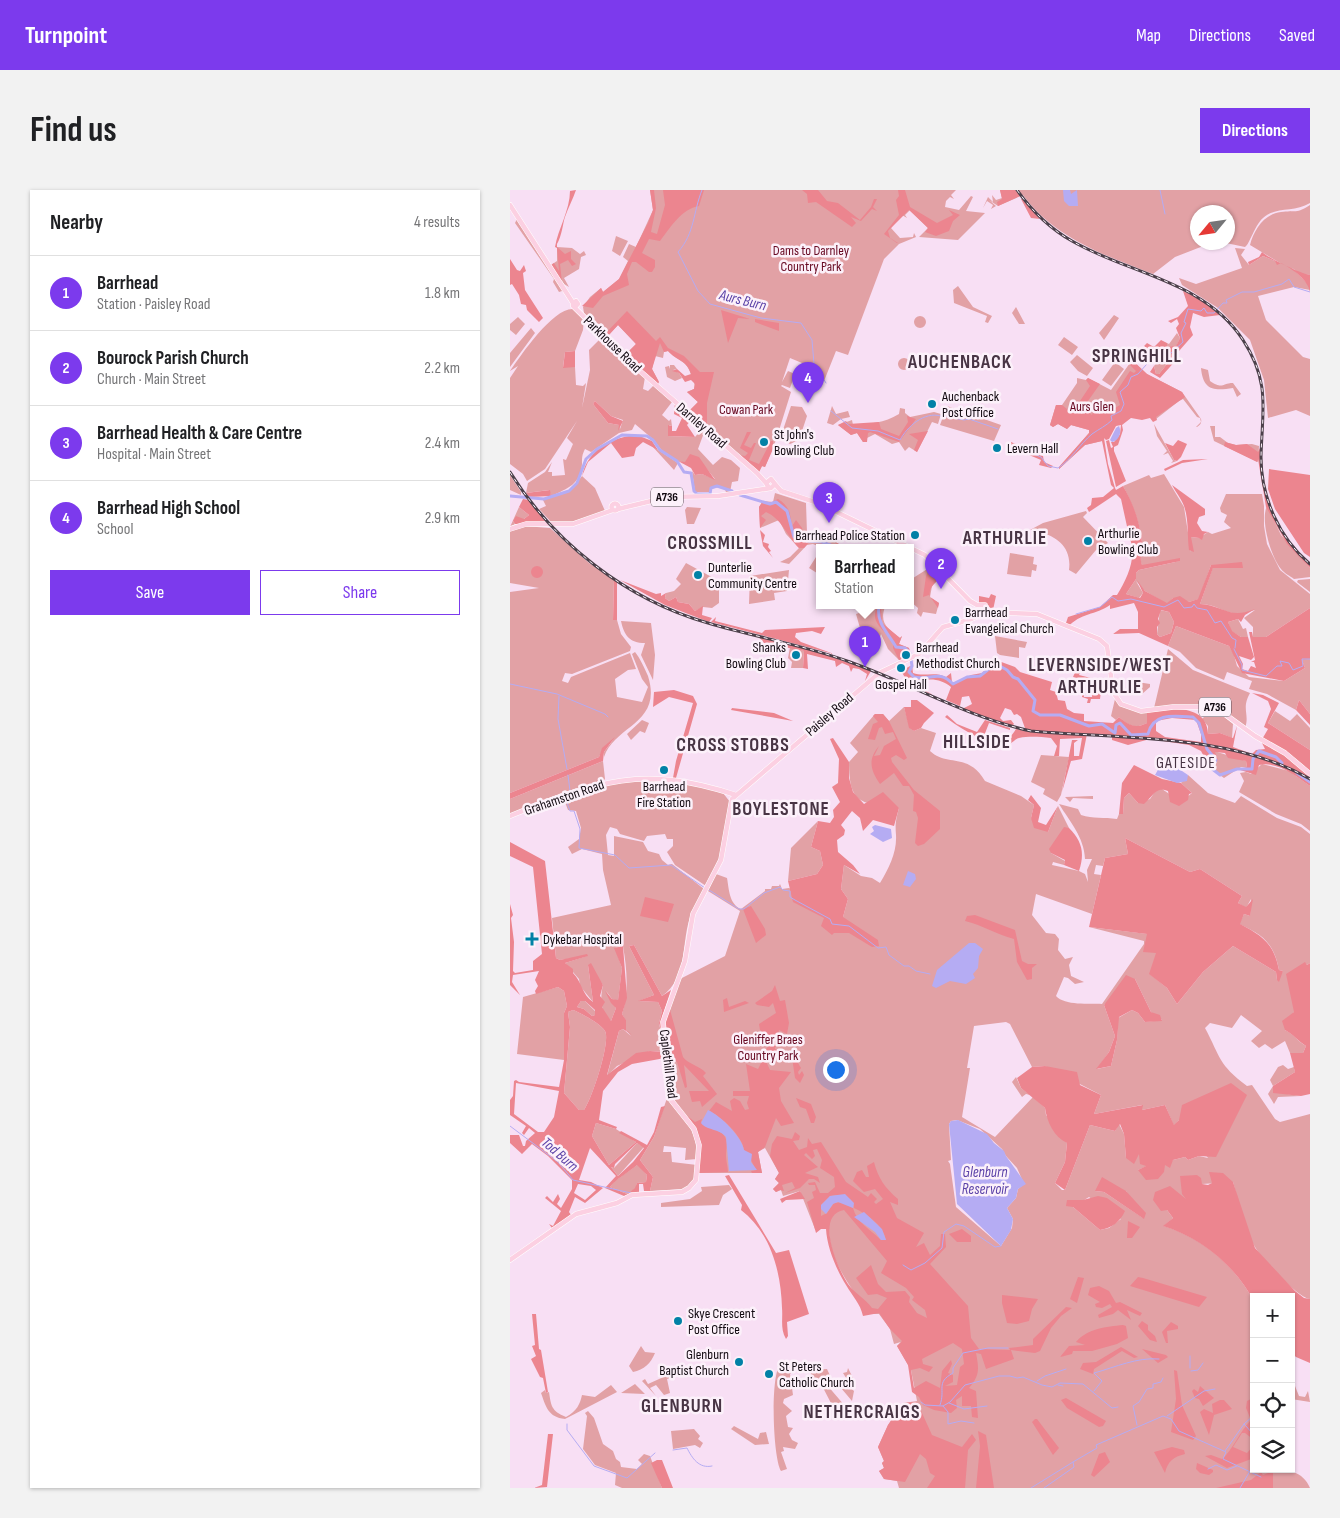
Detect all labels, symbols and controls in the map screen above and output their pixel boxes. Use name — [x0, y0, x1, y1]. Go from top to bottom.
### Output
text: Turnpoint — [25, 21, 107, 50]
text: Map — [1136, 25, 1161, 46]
text: Directions — [1189, 25, 1251, 46]
text: Saved — [1279, 25, 1315, 46]
button: Directions — [1200, 108, 1310, 153]
text: Find us — [30, 109, 117, 152]
north arrow — [1190, 205, 1235, 250]
text: Nearby — [50, 210, 103, 235]
text: 4 results — [414, 213, 460, 232]
park label: Dams to Darnley Country Park — [773, 242, 850, 275]
text: Barrhead — [97, 272, 158, 295]
text: 1 — [63, 284, 69, 303]
text: 1.8 km — [425, 284, 460, 303]
water label: Aurs Burn — [717, 285, 768, 315]
text: Station · Paisley Road — [97, 295, 211, 314]
street label: Parkhouse Road — [580, 312, 645, 376]
district label: SPRINGHILL — [1092, 345, 1182, 368]
text: Bourock Parish Church — [97, 347, 249, 370]
district label: AUCHENBACK — [907, 351, 1012, 374]
text: 2 — [62, 359, 70, 378]
text: 2.2 km — [424, 359, 460, 378]
pin: 4 — [792, 362, 824, 403]
text: Church · Main Street — [97, 370, 206, 389]
place label: Auchenback Post Office — [941, 388, 1000, 421]
marker: Auchenback Post Office — [926, 398, 938, 410]
park label: Aurs Glen — [1069, 398, 1114, 415]
street label: Darnley Road — [673, 399, 730, 452]
park label: Cowan Park — [719, 401, 774, 418]
text: Barrhead Health & Care Centre — [97, 422, 302, 445]
place label: St John's Bowling Club — [774, 426, 834, 459]
text: 3 — [62, 434, 70, 453]
text: 2.4 km — [425, 434, 460, 453]
marker: St John's Bowling Club — [758, 436, 770, 448]
place label: Levern Hall — [1007, 440, 1058, 457]
marker: Levern Hall — [991, 442, 1003, 454]
text: Hospital · Main Street — [97, 445, 211, 464]
pin: 3 — [813, 482, 845, 523]
road number: A736 — [651, 488, 683, 506]
text: Barrhead High School — [97, 497, 240, 520]
text: 4 — [62, 509, 70, 528]
text: 2.9 km — [425, 509, 460, 528]
text: School — [97, 520, 133, 539]
place label: Arthurlie Bowling Club — [1097, 525, 1158, 558]
place label: Barrhead Police Station — [795, 527, 905, 544]
district label: ARTHURLIE — [962, 527, 1047, 550]
marker: Barrhead Police Station — [909, 529, 921, 541]
district label: CROSSMILL — [667, 532, 753, 555]
marker: Arthurlie Bowling Club — [1082, 535, 1094, 547]
popup — [816, 544, 914, 609]
pin: 2 — [925, 548, 957, 589]
text: Barrhead — [834, 556, 896, 579]
place label: Dunterlie Community Centre — [708, 559, 797, 592]
marker: Dunterlie Community Centre — [692, 569, 704, 581]
button: Save — [50, 570, 250, 615]
button: Share — [260, 570, 460, 615]
text: Station — [834, 579, 874, 598]
place label: Barrhead Evangelical Church — [965, 604, 1054, 637]
marker: Barrhead Evangelical Church — [949, 614, 961, 626]
pin: 1 — [849, 626, 881, 667]
place label: Shanks Bowling Club — [726, 639, 786, 672]
place label: Barrhead Methodist Church — [916, 639, 1000, 672]
marker: Shanks Bowling Club — [790, 649, 802, 661]
marker: Barrhead Methodist Church — [900, 649, 912, 661]
district label: LEVERNSIDE/WEST ARTHURLIE — [1028, 654, 1172, 699]
marker: Gospel Hall — [895, 662, 907, 674]
place label: Gospel Hall — [875, 676, 927, 693]
street label: Paisley Road — [802, 689, 857, 740]
road number: A736 — [1199, 698, 1231, 716]
district label: HILLSIDE — [943, 731, 1011, 754]
district label: CROSS STOBBS — [676, 734, 790, 757]
district label: GATESIDE — [1156, 754, 1216, 773]
marker: Barrhead Fire Station — [658, 764, 670, 776]
street label: Grahamston Road — [522, 776, 606, 819]
place label: Barrhead Fire Station — [637, 778, 691, 811]
district label: BOYLESTONE — [732, 798, 830, 821]
place label: Dykebar Hospital — [543, 931, 622, 948]
marker: Dykebar Hospital — [525, 932, 539, 946]
street label: Caplethill Road — [656, 1029, 681, 1100]
park label: Gleniffer Braes Country Park — [733, 1031, 803, 1064]
your location — [823, 1057, 849, 1083]
water label: Tod Burn — [537, 1133, 582, 1176]
water label: Glenburn Reservoir — [962, 1163, 1009, 1199]
map controls — [1250, 1293, 1295, 1473]
button: + — [1250, 1293, 1295, 1338]
place label: Skye Crescent Post Office — [688, 1305, 755, 1338]
marker: Skye Crescent Post Office — [672, 1315, 684, 1327]
button: − — [1250, 1338, 1295, 1383]
place label: Glenburn Baptist Church — [659, 1346, 729, 1379]
marker: Glenburn Baptist Church — [733, 1356, 745, 1368]
place label: St Peters Catholic Church — [779, 1358, 854, 1391]
marker: St Peters Catholic Church — [763, 1368, 775, 1380]
button: locate — [1250, 1383, 1295, 1428]
district label: GLENBURN — [641, 1395, 723, 1418]
district label: NETHERCRAIGS — [803, 1401, 921, 1424]
button: layers — [1250, 1428, 1295, 1473]

